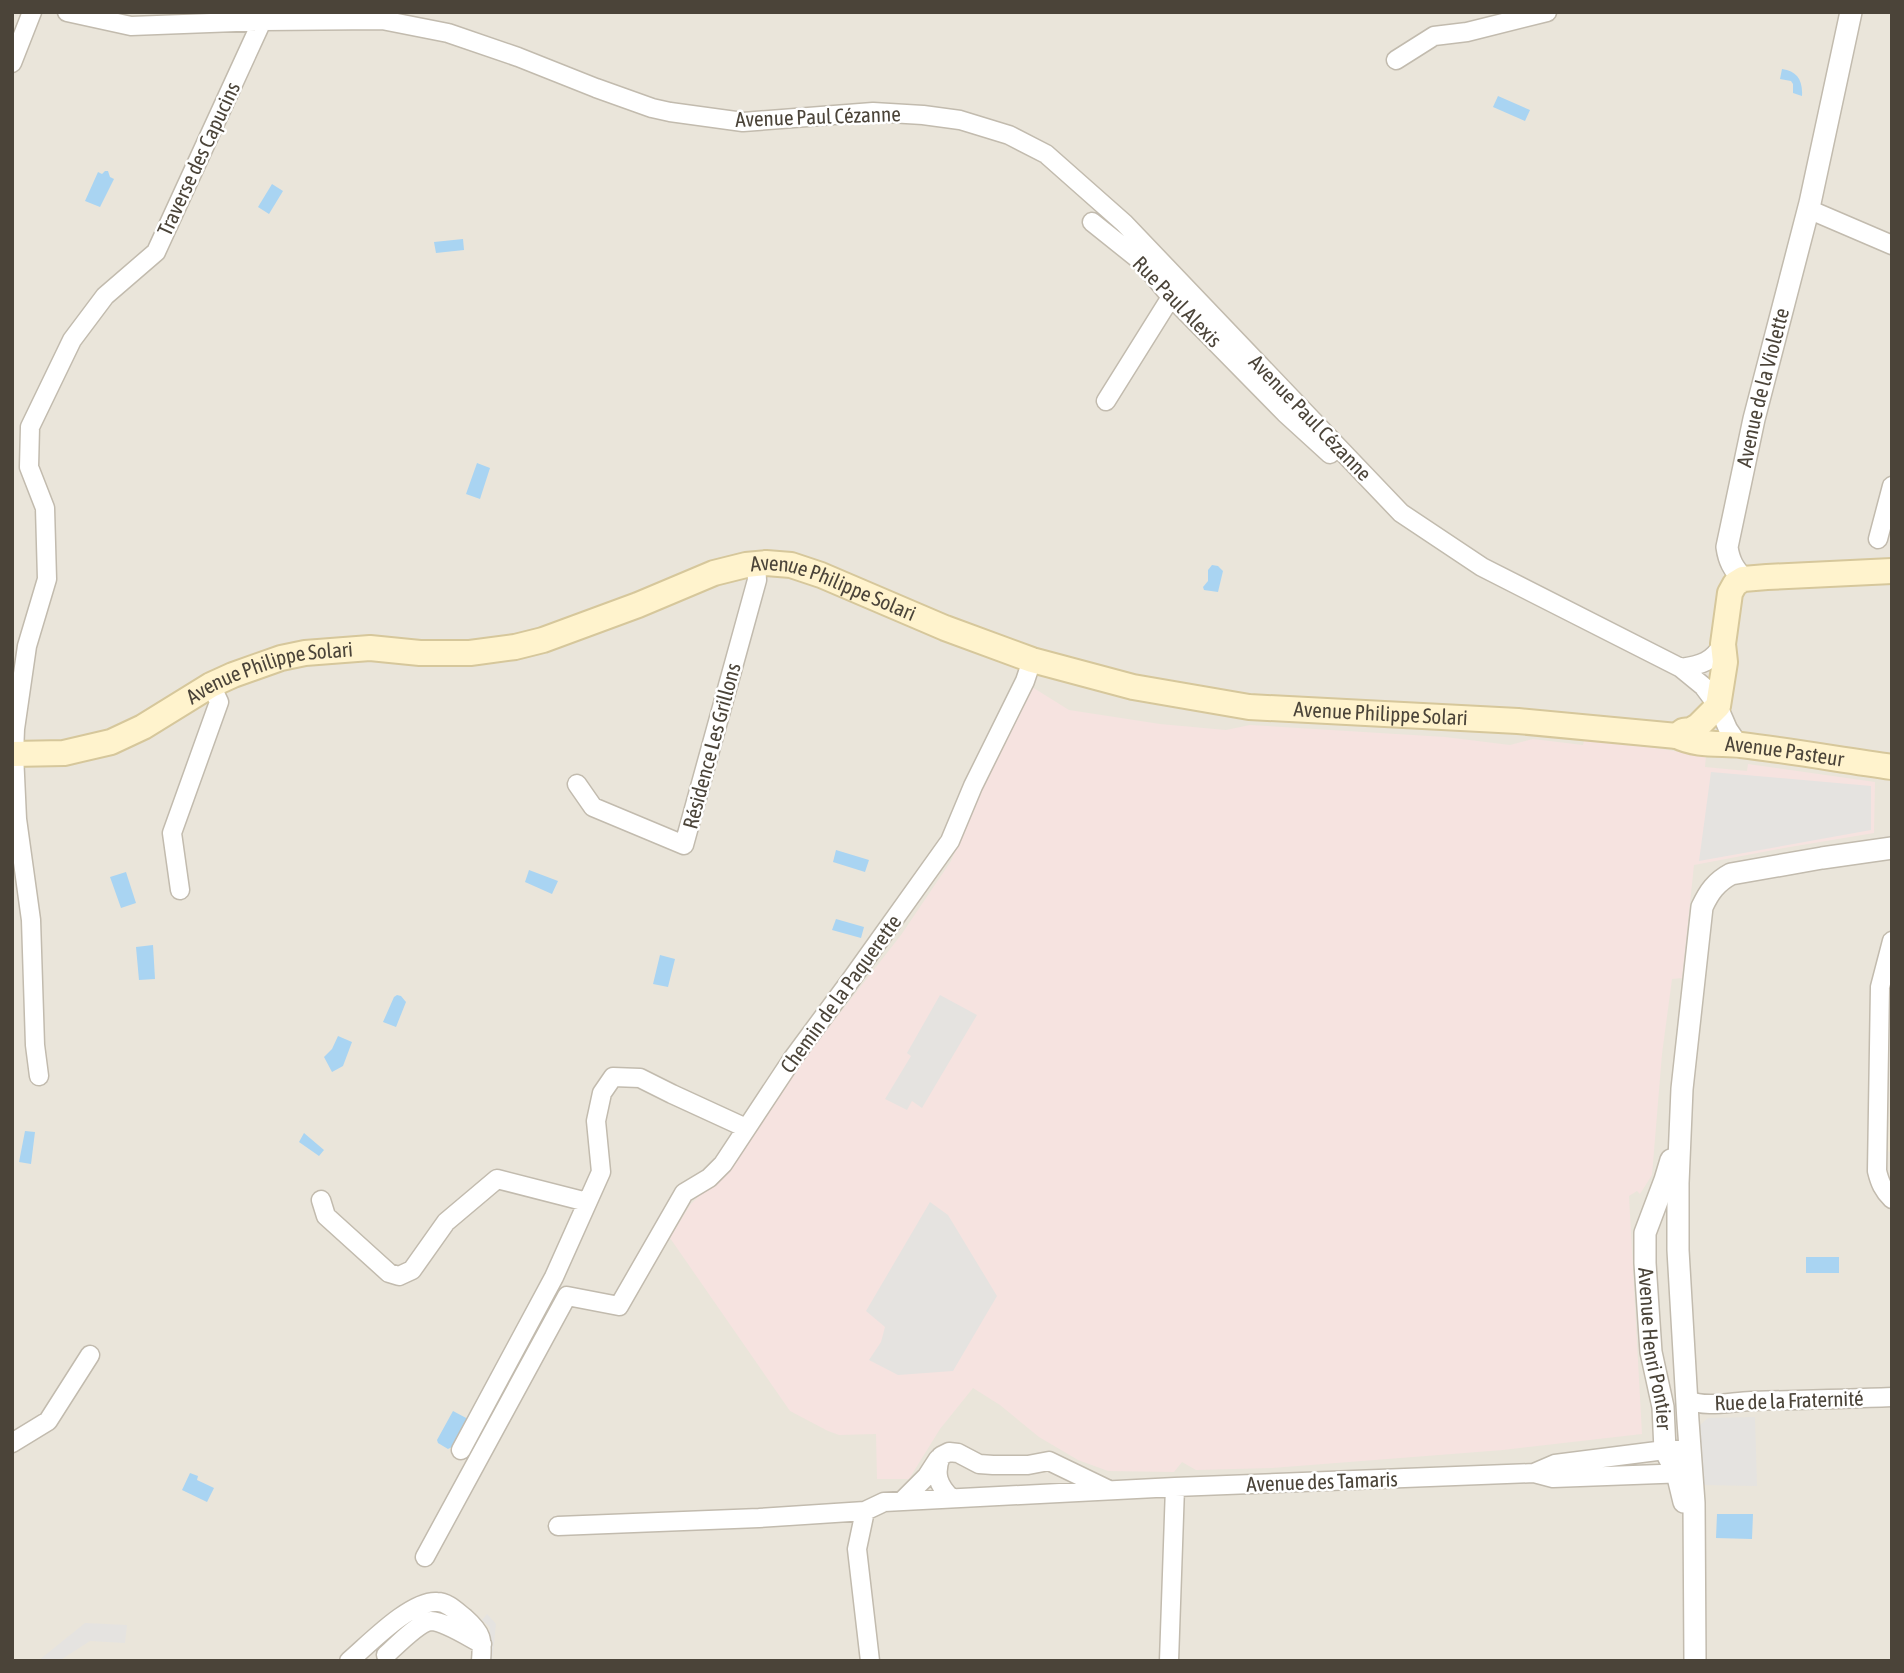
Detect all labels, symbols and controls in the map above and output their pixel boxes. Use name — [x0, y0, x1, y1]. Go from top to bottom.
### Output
street label: Traverse des Capucins — [152, 78, 244, 239]
street label: Avenue Paul Cézanne — [735, 101, 901, 131]
street label: Rue Paul Alexis — [1128, 251, 1227, 352]
street label: Avenue de la Violette — [1731, 305, 1793, 469]
street label: Avenue Paul Cézanne — [1245, 349, 1377, 485]
street label: Avenue Philippe Solari — [749, 550, 920, 625]
street label: Avenue Philippe Solari — [181, 636, 354, 708]
street label: Résidence Les Grillons — [677, 660, 745, 831]
street label: Avenue Philippe Solari — [1293, 696, 1468, 729]
street label: Avenue Pasteur — [1725, 731, 1846, 771]
street label: Chemin de la Paquerette — [775, 910, 905, 1077]
street label: Avenue Henri Pontier — [1634, 1267, 1677, 1431]
street label: Rue de la Fraternité — [1714, 1385, 1864, 1415]
street label: Avenue des Tamaris — [1246, 1466, 1398, 1496]

